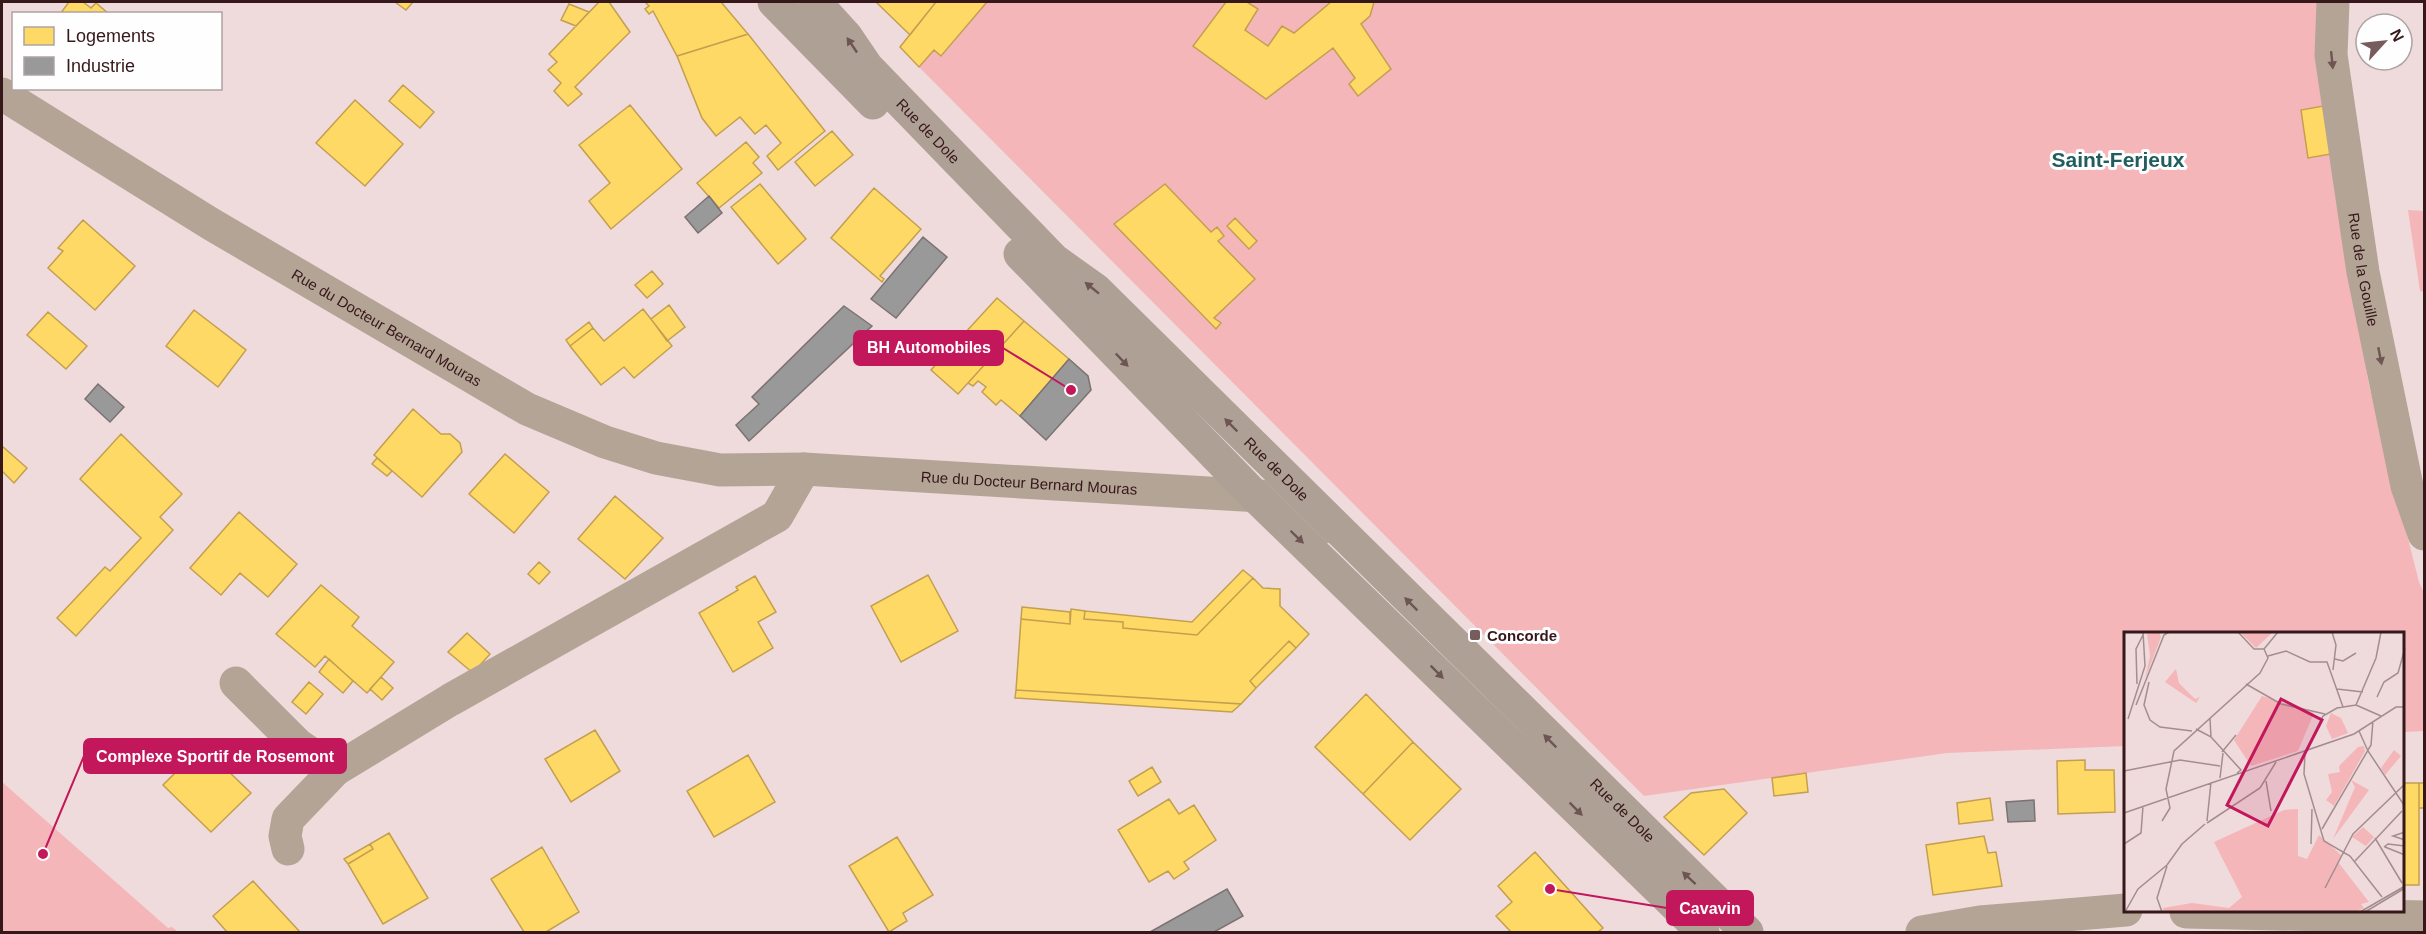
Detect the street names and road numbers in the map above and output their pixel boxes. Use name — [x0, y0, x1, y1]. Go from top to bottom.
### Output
street label: Rue de Dole — [893, 95, 964, 166]
street label: Rue de la Gouille — [2346, 211, 2382, 328]
street label: Rue du Docteur Bernard Mouras — [289, 265, 485, 389]
street label: Rue de Dole — [1241, 433, 1313, 504]
street label: Rue du Docteur Bernard Mouras — [920, 467, 1138, 497]
street label: Rue de Dole — [1587, 774, 1659, 845]

